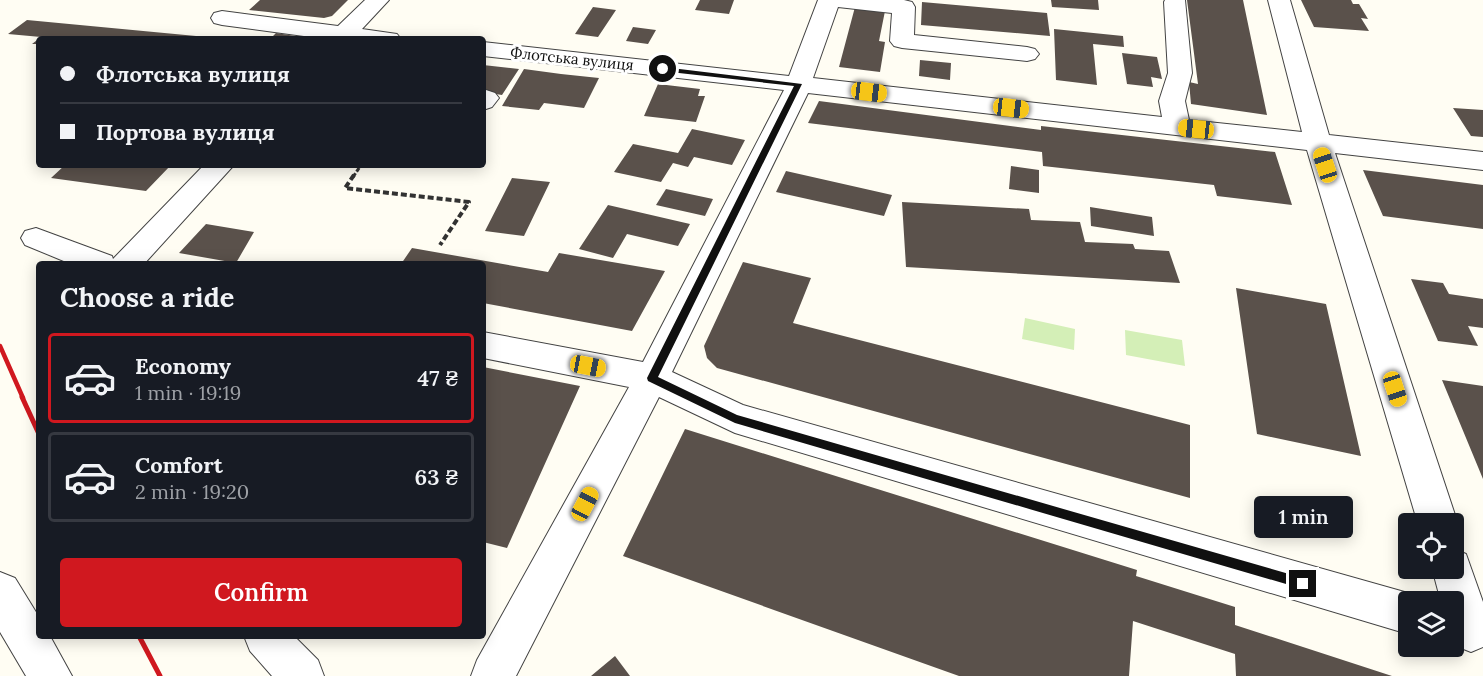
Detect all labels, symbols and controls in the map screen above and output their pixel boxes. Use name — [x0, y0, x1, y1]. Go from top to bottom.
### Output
street label: Флотська вулиця — [509, 43, 635, 74]
route start — [649, 55, 676, 82]
text: Флотська вулиця — [96, 60, 290, 88]
car — [850, 81, 888, 103]
car — [992, 97, 1030, 119]
text: Портова вулиця — [96, 118, 275, 146]
car — [1177, 118, 1215, 140]
car — [1311, 145, 1339, 185]
text: Choose a ride — [60, 280, 234, 314]
icon: car — [63, 351, 117, 405]
text: Economy — [135, 352, 231, 380]
car — [569, 354, 607, 378]
text: 47 ₴ — [417, 364, 459, 392]
car — [1381, 369, 1409, 409]
text: 1 min · 19:19 — [135, 380, 241, 405]
icon: car — [63, 450, 117, 504]
text: Comfort — [135, 451, 223, 479]
text: 63 ₴ — [414, 463, 459, 491]
text: 2 min · 19:20 — [135, 479, 249, 504]
car — [569, 484, 601, 524]
callout: 1 min — [1254, 497, 1352, 539]
text: 1 min — [1278, 504, 1329, 529]
map controls — [1398, 513, 1464, 657]
button: locate — [1398, 513, 1464, 579]
button: Confirm — [60, 558, 462, 627]
route end — [1289, 570, 1316, 597]
button: layers — [1398, 591, 1464, 657]

